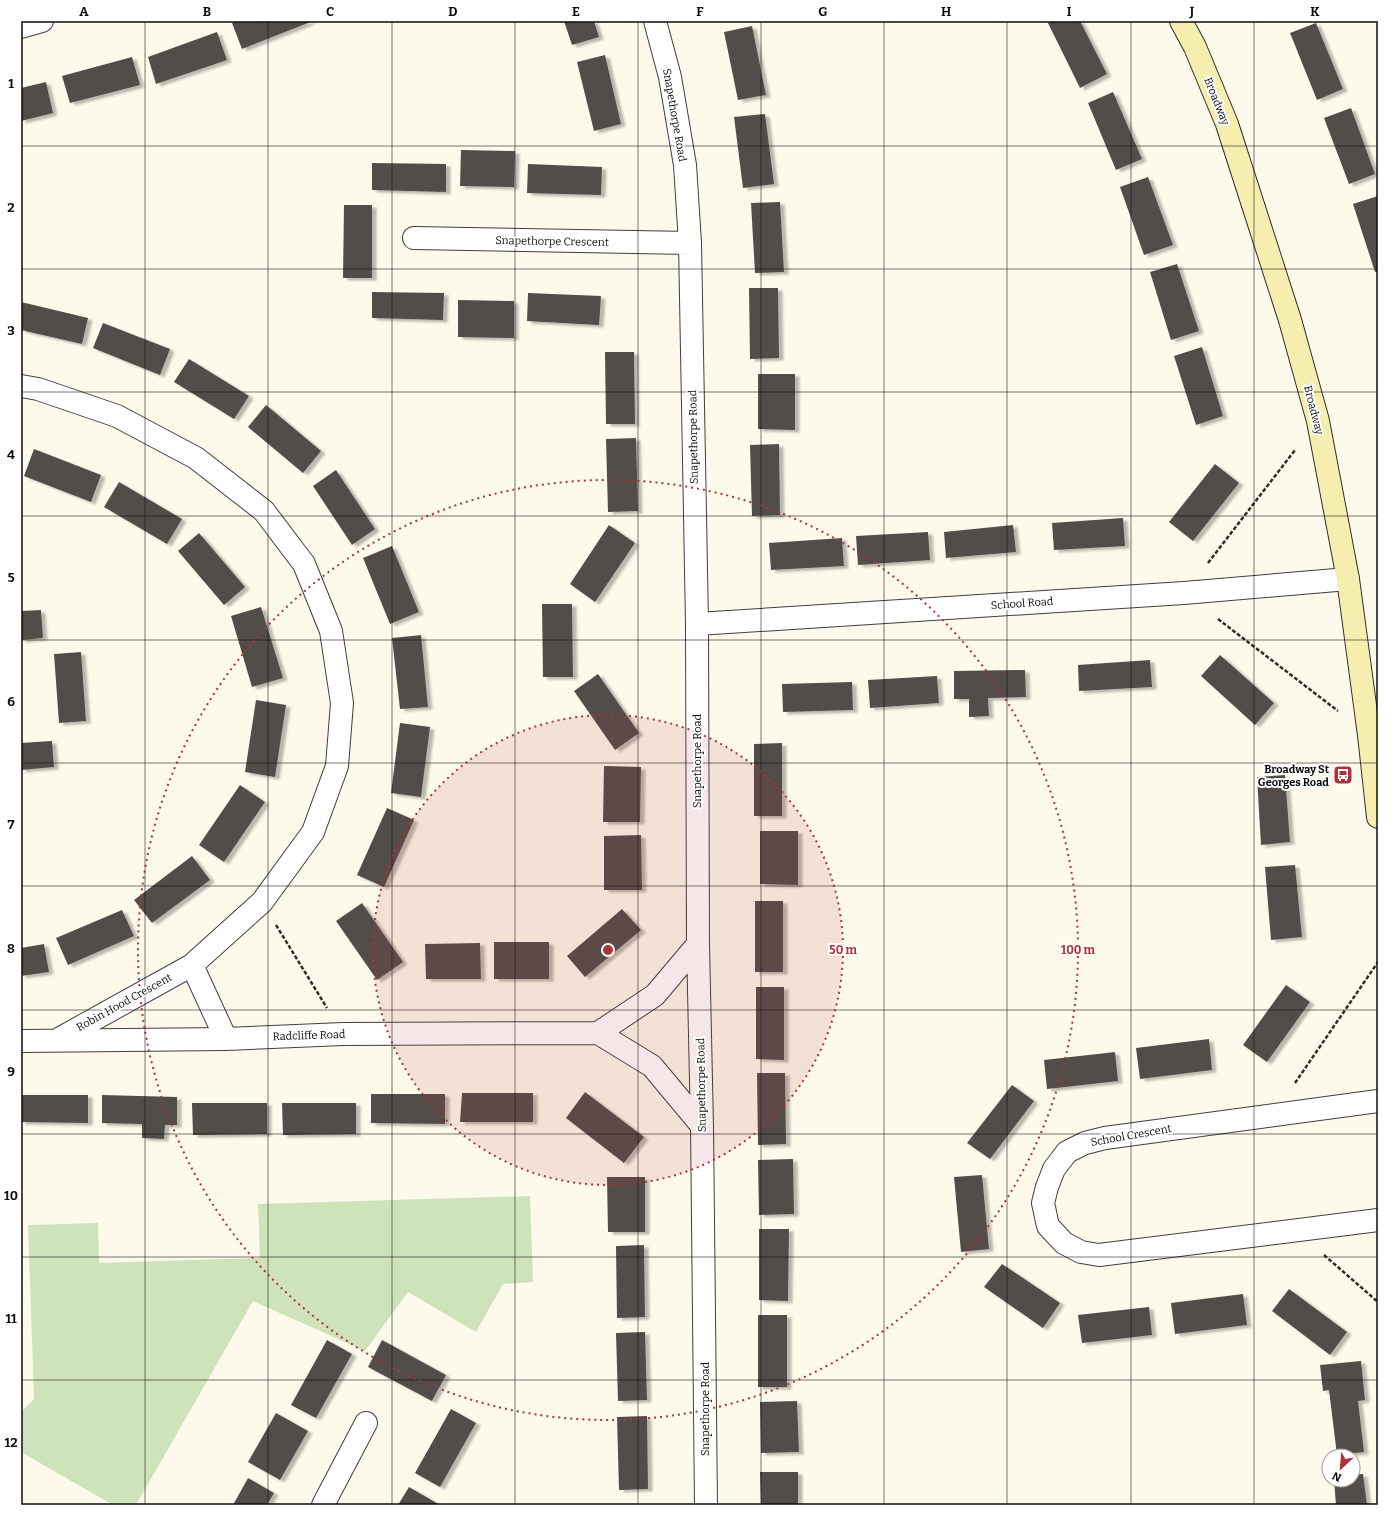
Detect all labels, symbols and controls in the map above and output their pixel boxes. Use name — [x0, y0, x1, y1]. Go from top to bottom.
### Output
text: A — [79, 4, 89, 19]
text: B — [203, 4, 211, 19]
text: C — [326, 4, 334, 19]
text: D — [448, 4, 458, 19]
text: E — [572, 4, 580, 19]
text: F — [696, 4, 704, 19]
text: G — [818, 4, 828, 19]
text: H — [941, 4, 951, 19]
text: I — [1067, 4, 1072, 19]
text: J — [1189, 4, 1195, 19]
text: K — [1310, 4, 1320, 19]
street label: Snapethorpe Road — [660, 68, 689, 163]
street label: Broadway — [1201, 75, 1232, 127]
text: 1 — [8, 76, 14, 91]
text: 2 — [7, 200, 15, 215]
street label: Snapethorpe Crescent — [495, 234, 609, 249]
text: 3 — [7, 323, 15, 338]
street label: Broadway — [1301, 384, 1326, 436]
street label: Snapethorpe Road — [686, 389, 701, 484]
text: 4 — [7, 447, 15, 462]
text: 5 — [7, 570, 15, 585]
street label: School Road — [990, 595, 1054, 612]
text: 6 — [7, 694, 15, 709]
street label: Snapethorpe Road — [691, 713, 704, 808]
place label: Broadway St Georges Road — [1258, 763, 1330, 789]
bus stop icon: Broadway St Georges Road — [1332, 764, 1354, 786]
text: 7 — [8, 817, 15, 832]
text: 8 — [7, 941, 15, 956]
centre of rings — [601, 943, 615, 957]
text: 50 m — [829, 943, 857, 957]
text: 100 m — [1061, 943, 1096, 957]
street label: Robin Hood Crescent — [74, 971, 174, 1034]
street label: Radcliffe Road — [272, 1028, 346, 1043]
street label: Snapethorpe Road — [694, 1037, 709, 1132]
text: 9 — [7, 1064, 15, 1079]
street label: School Crescent — [1090, 1122, 1173, 1149]
text: 10 — [4, 1188, 18, 1203]
text: 11 — [5, 1311, 17, 1326]
street label: Snapethorpe Road — [699, 1361, 712, 1456]
text: 12 — [5, 1435, 17, 1450]
north arrow — [1321, 1448, 1361, 1488]
text: N — [1330, 1469, 1344, 1484]

